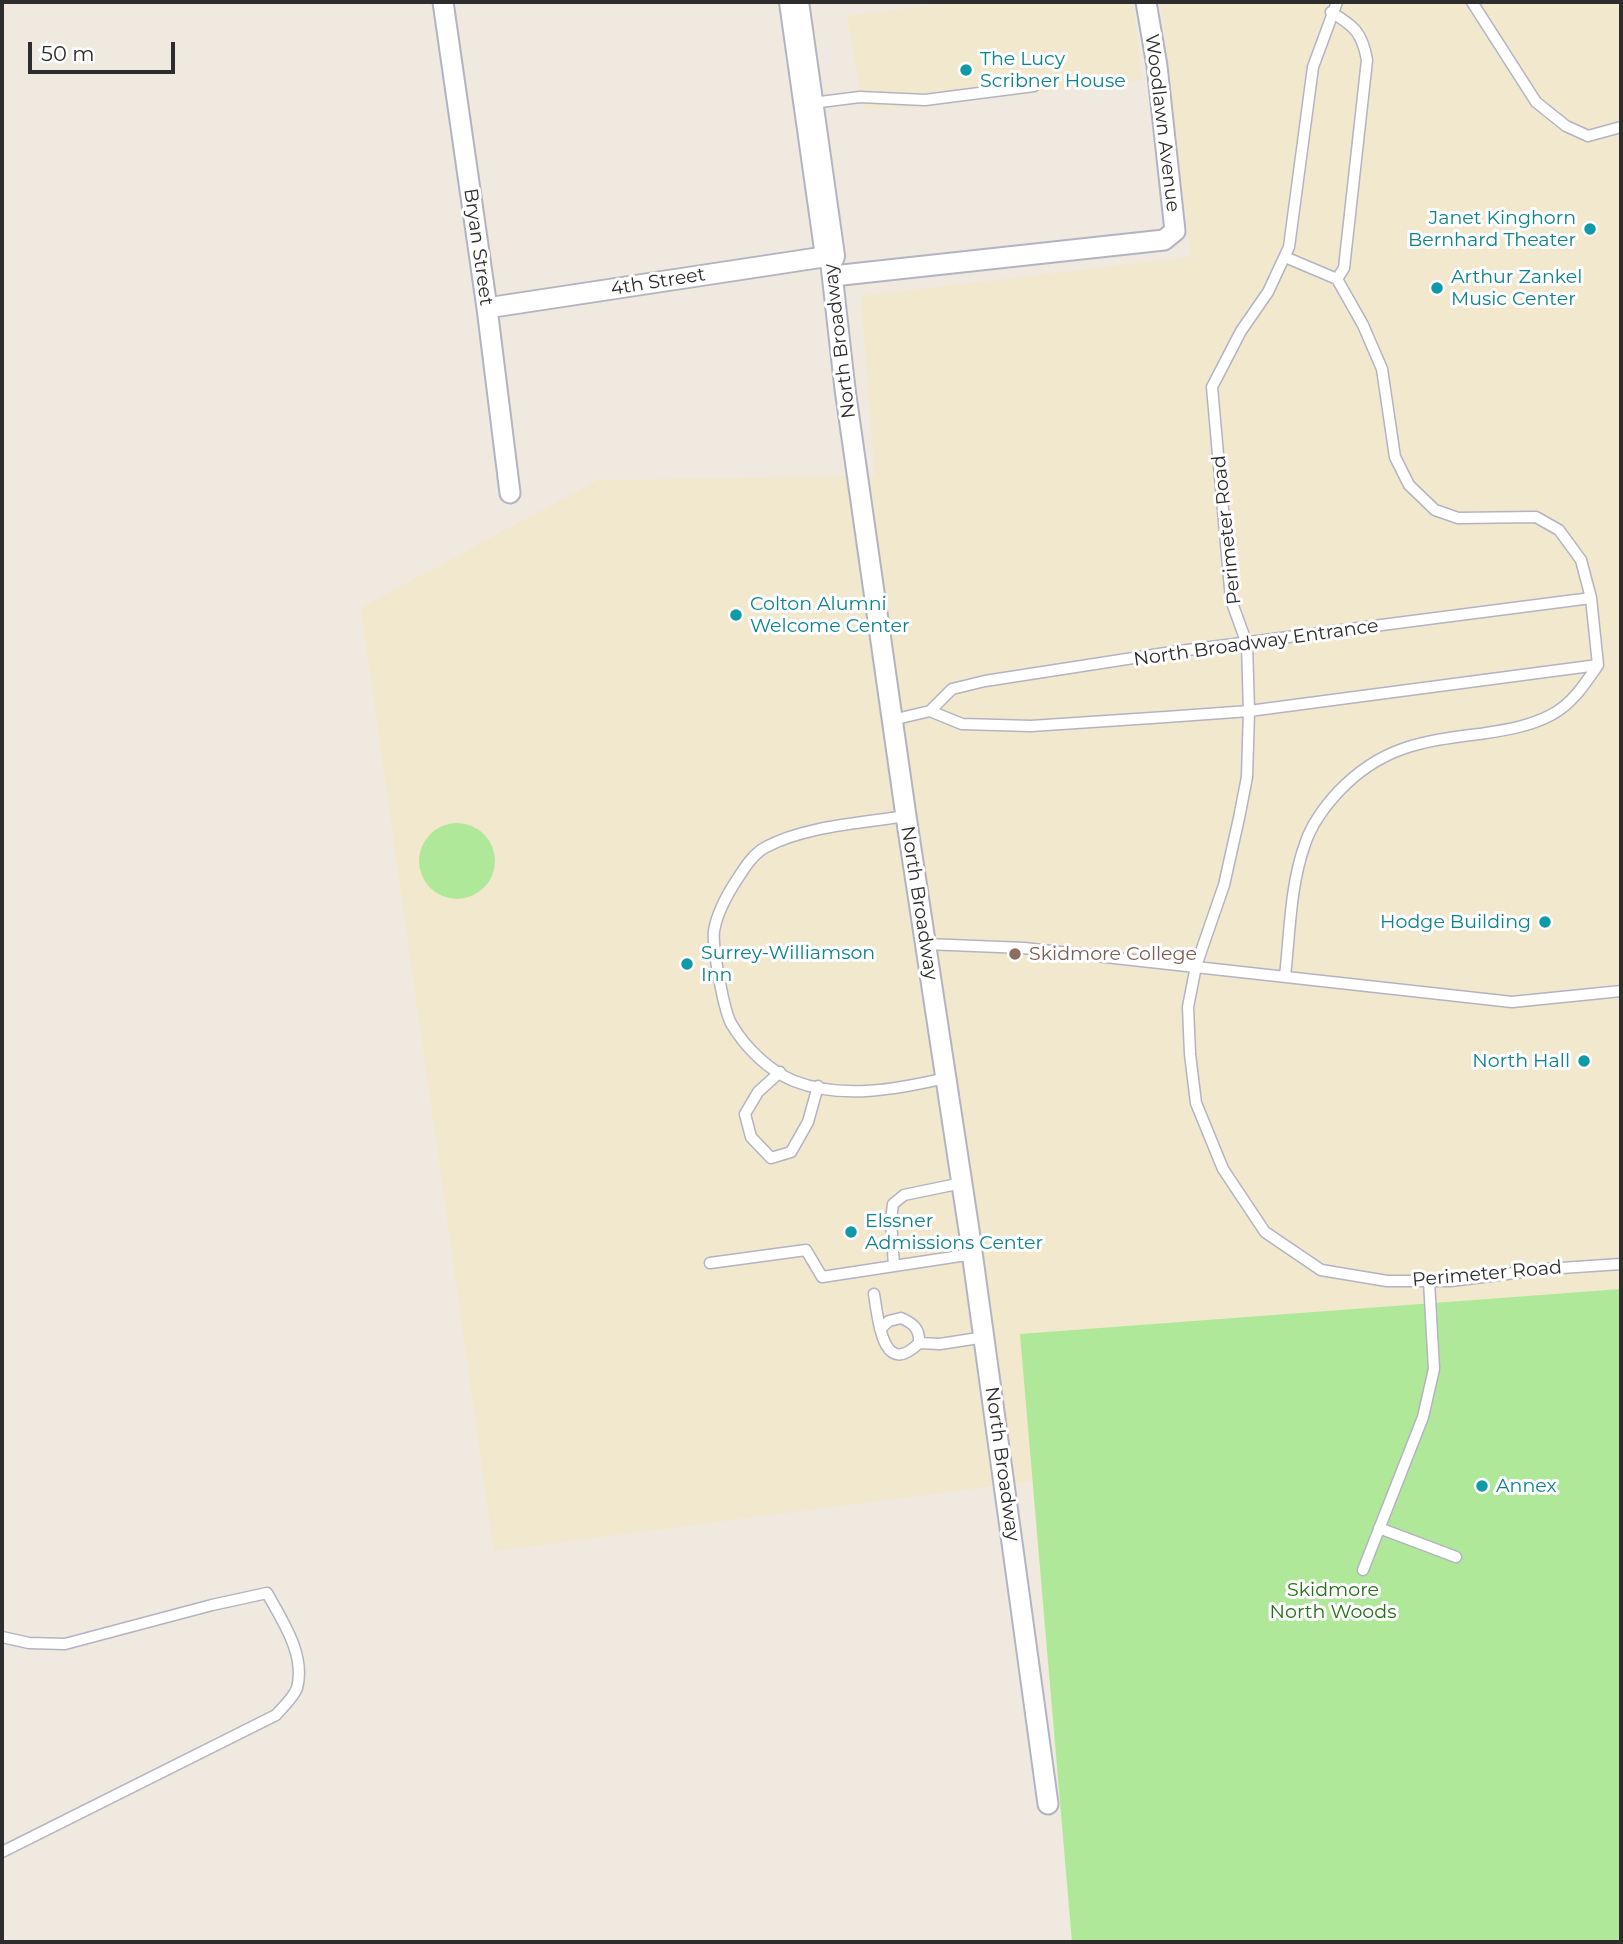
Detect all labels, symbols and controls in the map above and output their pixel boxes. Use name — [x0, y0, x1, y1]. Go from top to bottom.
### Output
scale bar — [32, 28, 178, 72]
street label: Woodlawn Avenue — [1140, 33, 1184, 213]
text: 50 m — [41, 41, 95, 66]
place label: The Lucy Scribner House — [980, 48, 1126, 92]
marker: The Lucy Scribner House — [958, 62, 974, 78]
street label: Bryan Street — [458, 187, 498, 307]
place label: Janet Kinghorn Bernhard Theater — [1408, 207, 1576, 251]
marker: Janet Kinghorn Bernhard Theater — [1582, 221, 1598, 237]
street label: North Broadway — [819, 262, 861, 420]
street label: 4th Street — [609, 263, 707, 301]
place label: Arthur Zankel Music Center — [1451, 266, 1582, 310]
marker: Arthur Zankel Music Center — [1429, 280, 1445, 296]
street label: Perimeter Road — [1208, 454, 1246, 606]
place label: Colton Alumni Welcome Center — [750, 593, 910, 637]
marker: Colton Alumni Welcome Center — [728, 607, 744, 623]
street label: North Broadway Entrance — [1132, 615, 1380, 671]
street label: North Broadway — [896, 824, 942, 982]
place label: Hodge Building — [1380, 911, 1531, 933]
marker: Hodge Building — [1537, 914, 1553, 930]
place label: Surrey-Williamson Inn — [701, 942, 875, 986]
place label: Skidmore College — [1029, 943, 1197, 965]
marker: Skidmore College — [1007, 946, 1023, 962]
marker: Surrey-Williamson Inn — [679, 956, 695, 972]
place label: North Hall — [1472, 1050, 1570, 1072]
marker: North Hall — [1576, 1053, 1592, 1069]
place label: Elssner Admissions Center — [865, 1210, 1043, 1254]
marker: Elssner Admissions Center — [843, 1224, 859, 1240]
street label: Perimeter Road — [1411, 1256, 1563, 1292]
street label: North Broadway — [980, 1385, 1024, 1543]
place label: Annex — [1496, 1475, 1557, 1497]
marker: Annex — [1474, 1478, 1490, 1494]
park label: Skidmore North Woods — [1270, 1579, 1396, 1623]

